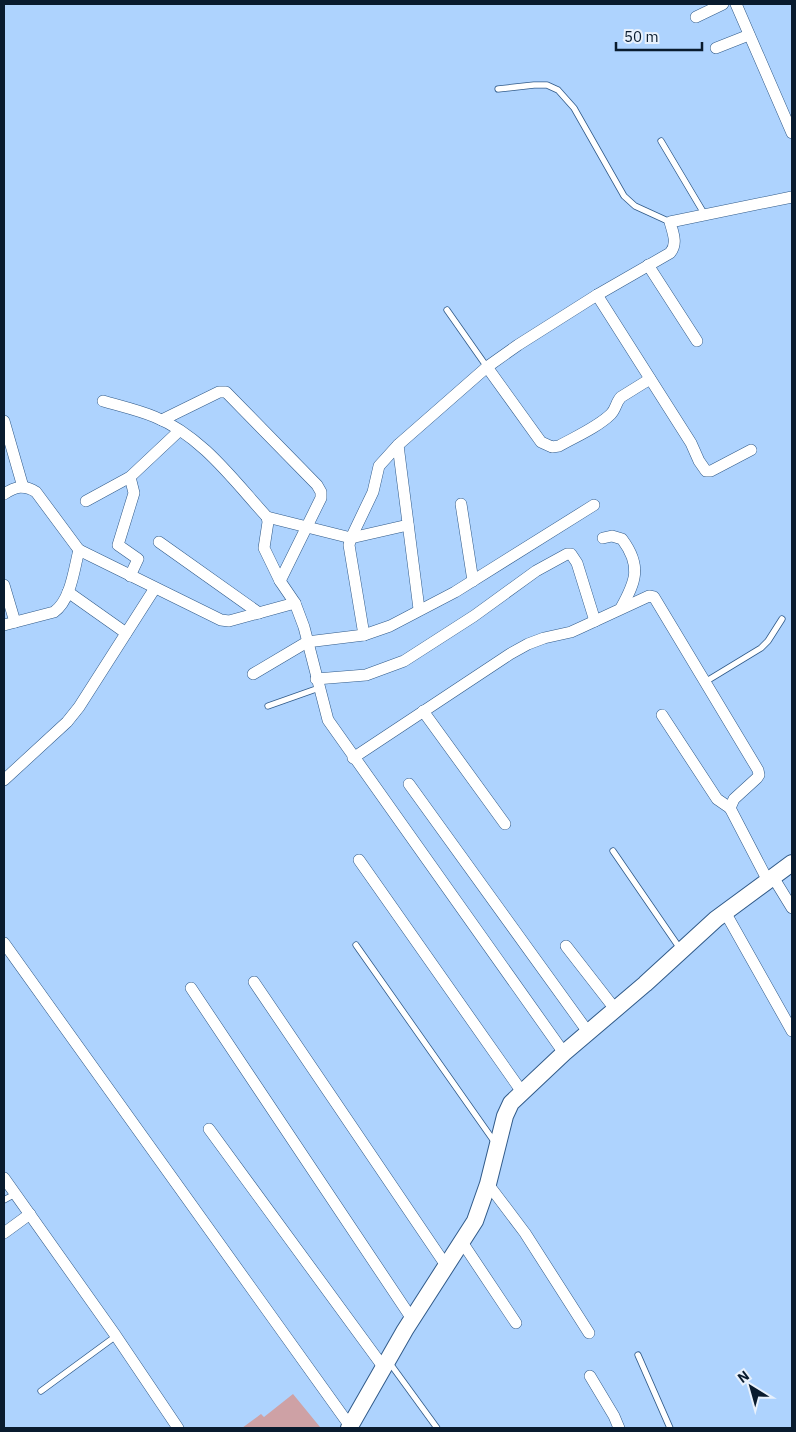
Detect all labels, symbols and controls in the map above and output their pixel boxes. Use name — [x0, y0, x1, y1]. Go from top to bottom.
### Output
scale bar — [616, 20, 702, 52]
text: 50 m — [624, 27, 659, 46]
north arrow — [726, 1362, 776, 1412]
text: N — [734, 1366, 753, 1387]

